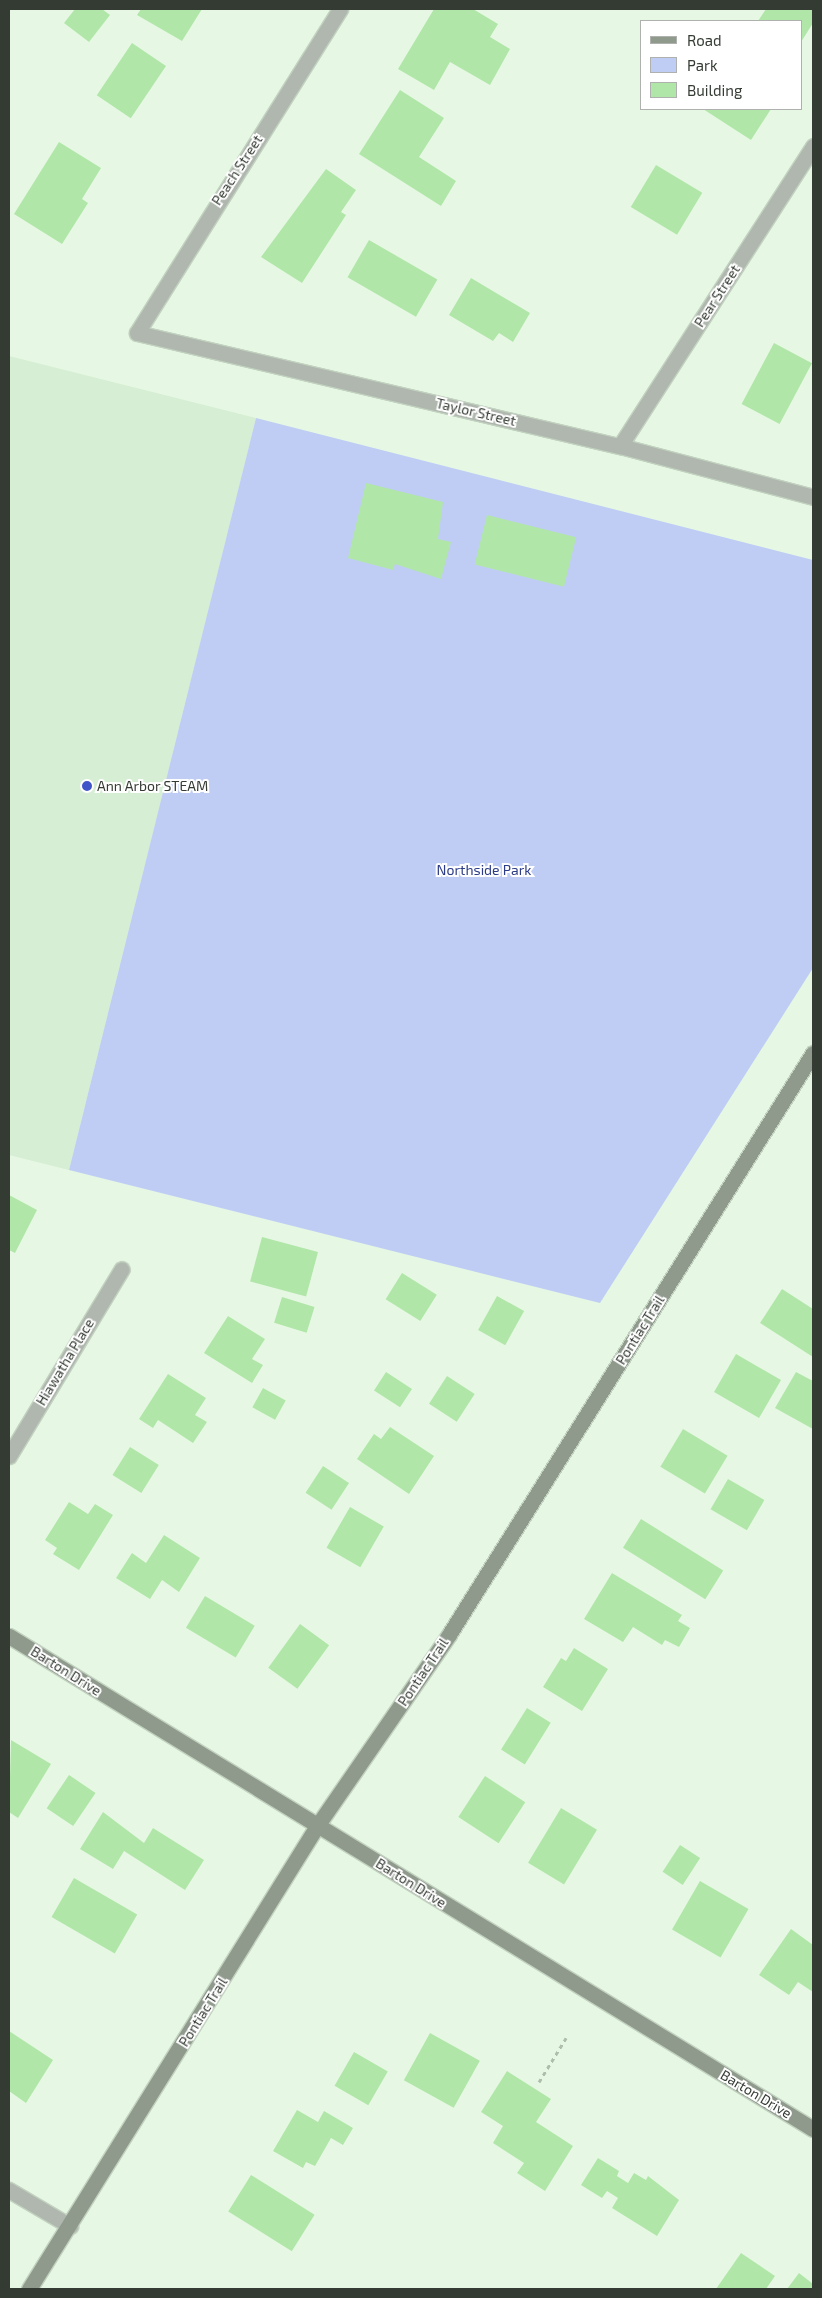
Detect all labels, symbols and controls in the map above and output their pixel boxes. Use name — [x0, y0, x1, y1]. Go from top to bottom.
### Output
legend — [640, 20, 802, 110]
text: Road — [687, 31, 722, 49]
text: Park — [687, 56, 718, 74]
text: Building — [687, 81, 742, 99]
street label: Peach Street — [208, 132, 266, 208]
street label: Pear Street — [691, 262, 743, 330]
street label: Taylor Street — [434, 395, 518, 429]
place label: Ann Arbor STEAM — [97, 778, 209, 794]
marker: Ann Arbor STEAM — [81, 780, 93, 792]
park label: Northside Park — [437, 862, 531, 878]
street label: Pontiac Trail — [612, 1292, 668, 1368]
street label: Hiawatha Place — [32, 1316, 98, 1408]
street label: Pontiac Trail — [394, 1635, 452, 1709]
street label: Barton Drive — [28, 1643, 104, 1699]
street label: Barton Drive — [373, 1855, 449, 1911]
street label: Pontiac Trail — [175, 1974, 231, 2050]
street label: Barton Drive — [717, 2066, 795, 2122]

